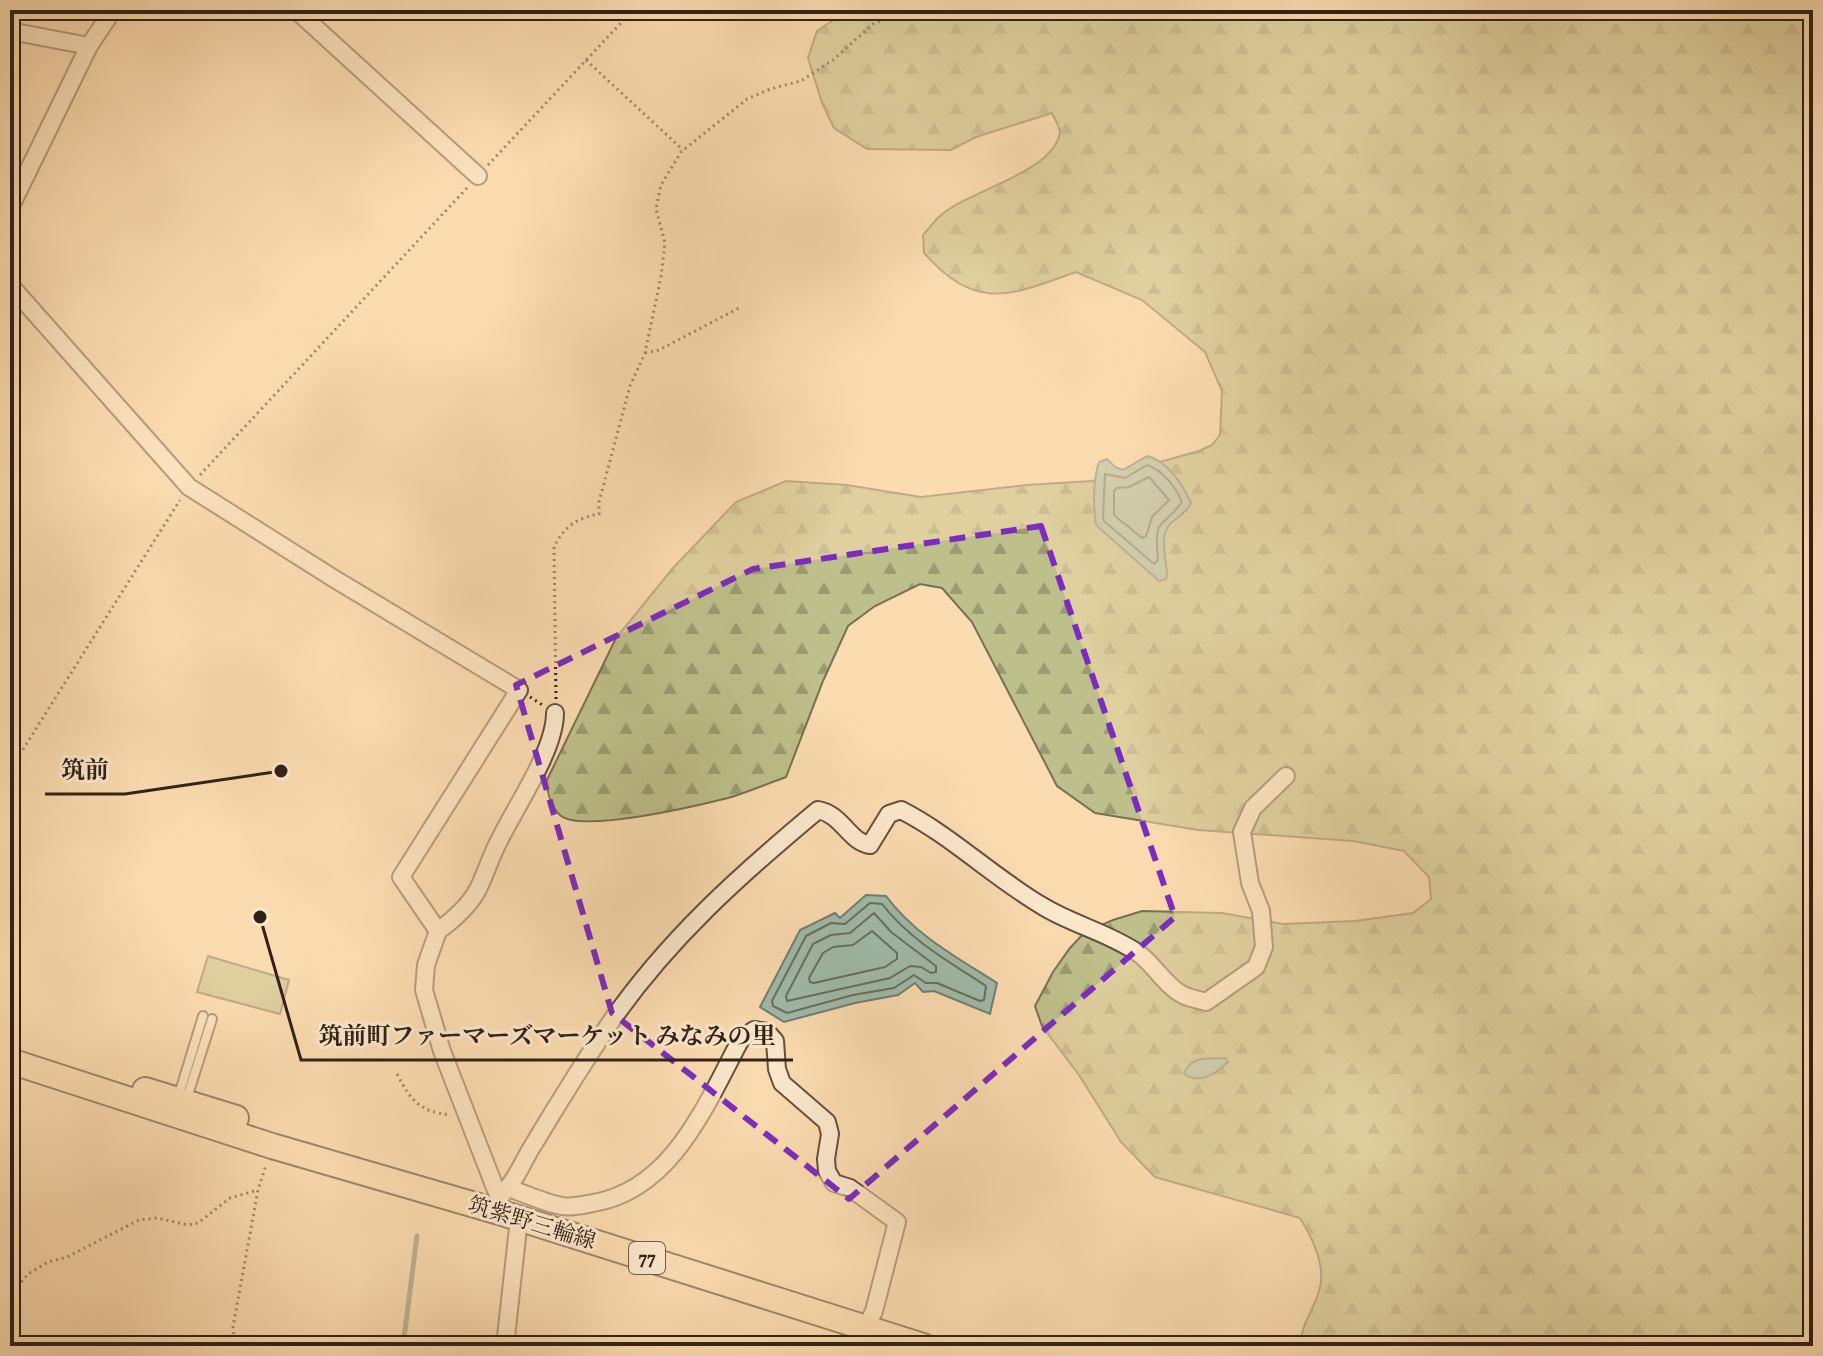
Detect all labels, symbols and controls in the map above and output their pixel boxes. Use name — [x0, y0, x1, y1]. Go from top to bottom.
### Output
callout: 筑前 — [45, 746, 125, 794]
text: 筑前 — [61, 754, 109, 786]
callout: 筑前町ファーマーズマーケット みなみの里 — [301, 1012, 793, 1060]
text: 筑前町ファーマーズマーケット みなみの里 — [319, 1020, 775, 1052]
street label: 筑紫野三輪線 — [464, 1189, 600, 1257]
road number: 77 — [629, 1242, 665, 1274]

